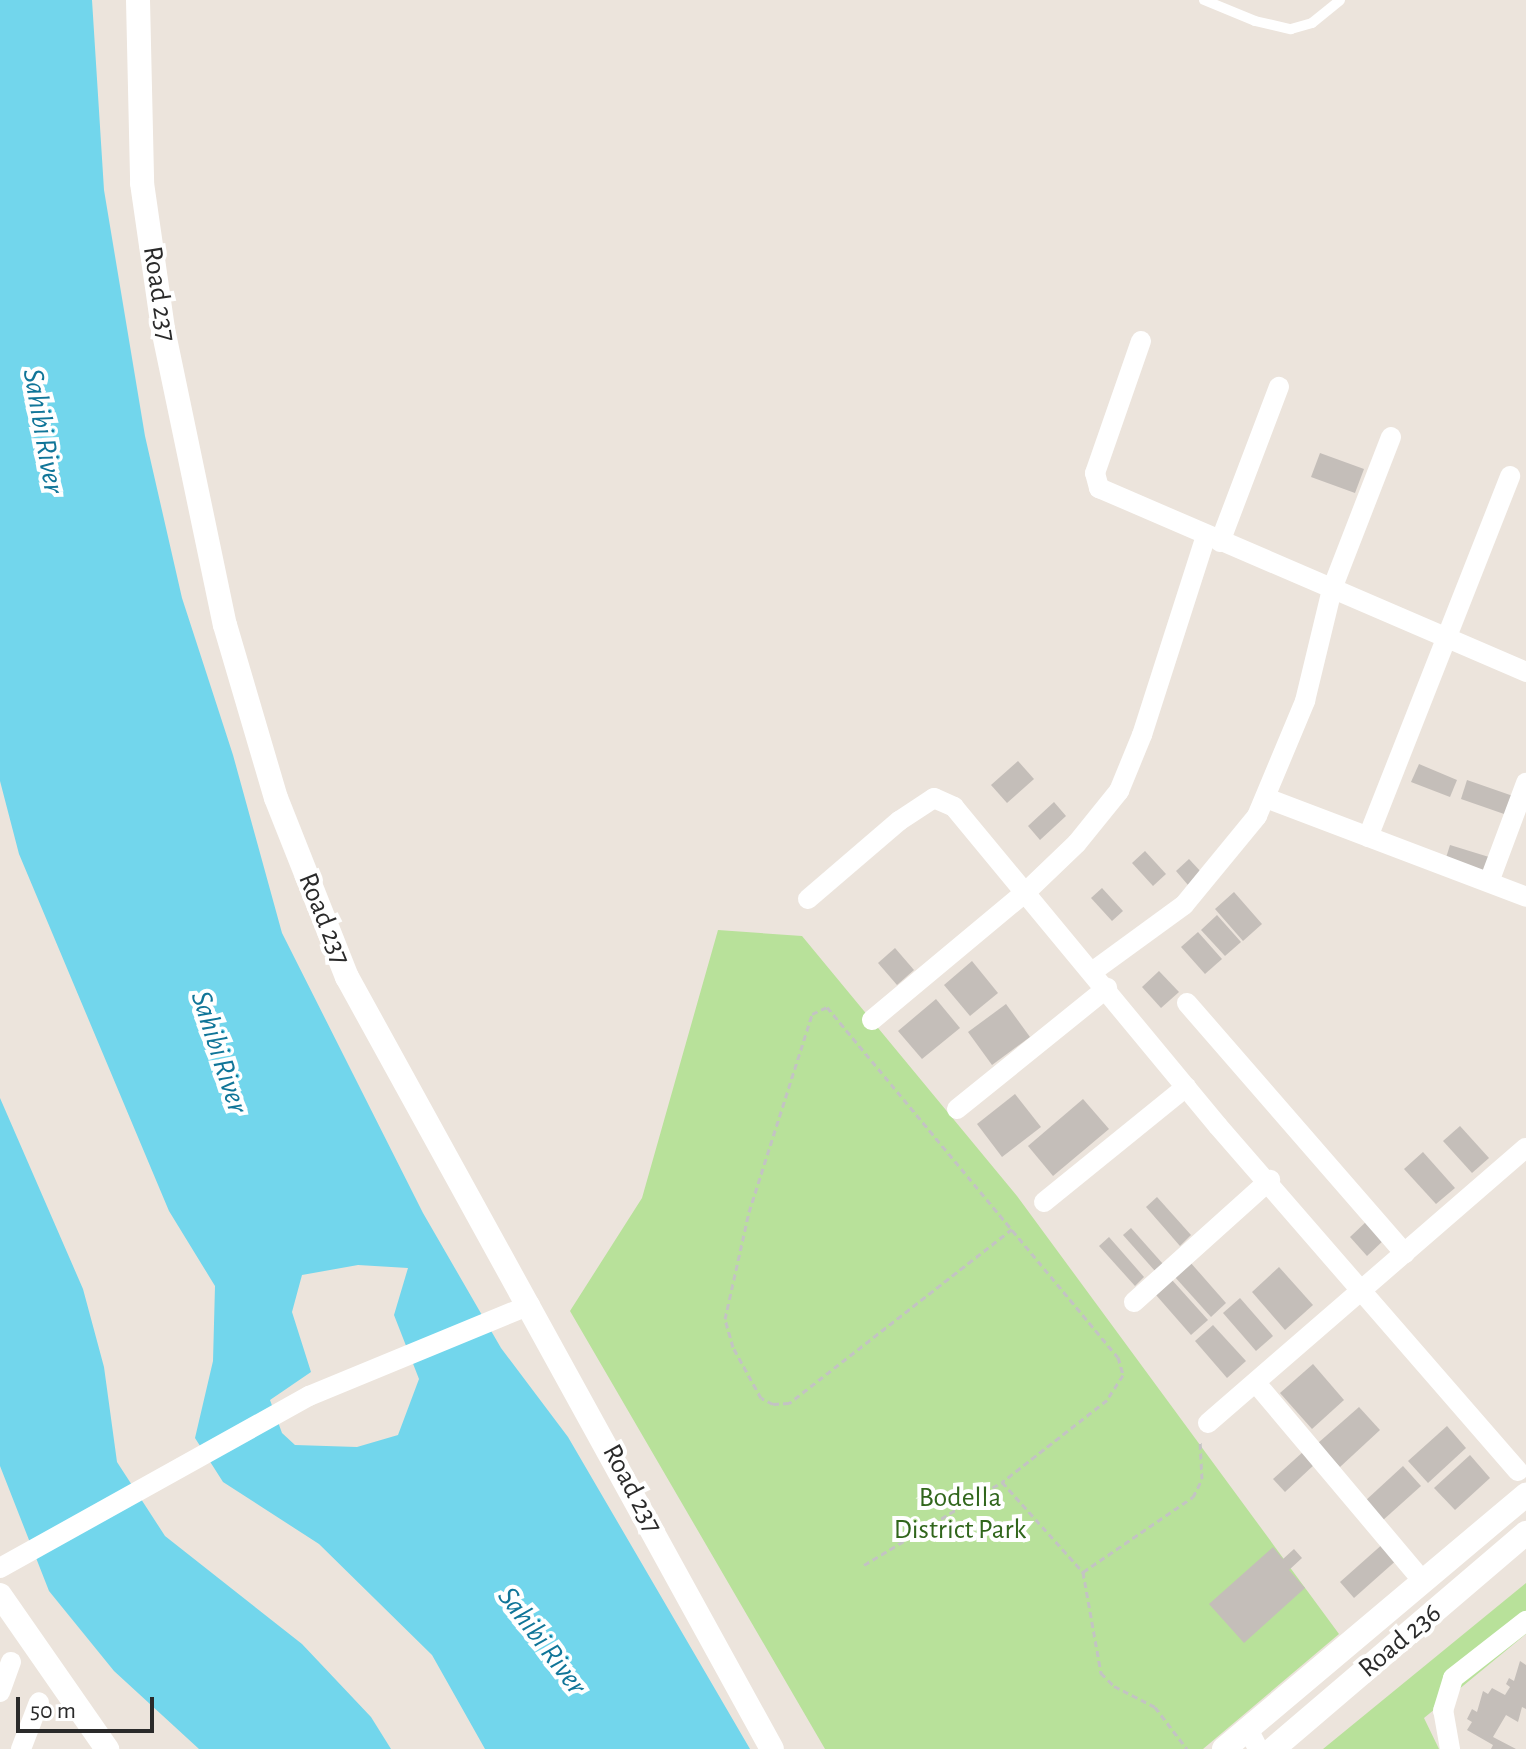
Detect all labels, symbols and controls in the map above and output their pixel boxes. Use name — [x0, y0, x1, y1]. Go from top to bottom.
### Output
street label: Road 237 — [135, 244, 183, 344]
water label: Sahibi River — [14, 366, 72, 496]
street label: Road 237 — [290, 868, 358, 970]
water label: Sahibi River — [182, 986, 256, 1118]
street label: Road 237 — [595, 1439, 669, 1539]
park label: Bodella District Park — [894, 1481, 1026, 1547]
water label: Sahibi River — [490, 1580, 594, 1702]
street label: Road 236 — [1352, 1597, 1448, 1685]
scale bar — [20, 1681, 158, 1731]
text: 50 m — [30, 1699, 76, 1723]

